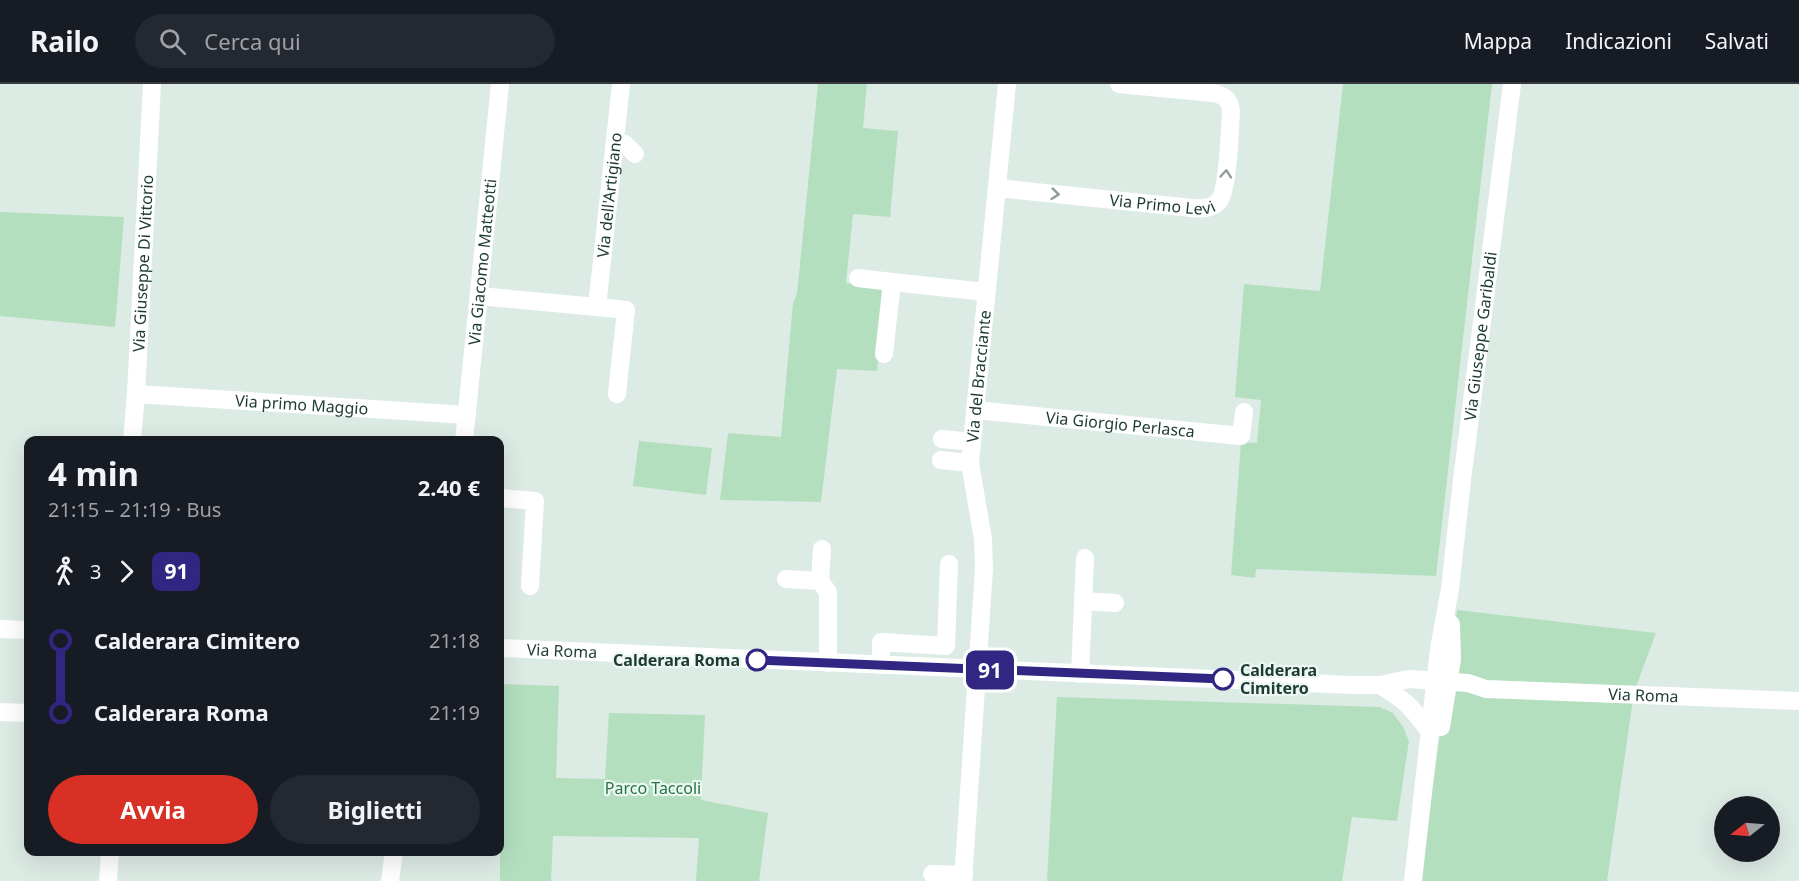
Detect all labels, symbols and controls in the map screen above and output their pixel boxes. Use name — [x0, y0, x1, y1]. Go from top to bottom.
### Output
search box — [135, 14, 555, 68]
text: Railo — [30, 22, 99, 60]
icon: search — [156, 25, 189, 58]
text: Cerca qui — [204, 26, 301, 56]
text: Mappa — [1464, 27, 1532, 55]
text: Indicazioni — [1565, 27, 1672, 55]
text: Salvati — [1705, 27, 1769, 55]
street label: Via dell'Artigiano — [591, 131, 627, 259]
one-way arrow — [1219, 170, 1232, 179]
street label: Via Giuseppe Di Vittorio — [127, 174, 158, 353]
street label: Via Giacomo Matteotti — [463, 178, 501, 346]
one-way arrow — [1050, 187, 1059, 200]
street label: Via Primo Levi — [1109, 189, 1219, 220]
street label: Via Giuseppe Garibaldi — [1459, 250, 1502, 422]
street label: Via del Bracciante — [961, 309, 996, 443]
street label: Via primo Maggio — [234, 389, 369, 420]
street label: Via Giorgio Perlasca — [1045, 406, 1196, 442]
text: 4 min — [48, 451, 139, 496]
text: 2.40 € — [418, 472, 480, 502]
text: 21:15 – 21:19 · Bus — [48, 496, 221, 523]
icon: walk — [48, 555, 81, 588]
icon: forward — [110, 555, 143, 588]
text: 91 — [164, 557, 188, 585]
text: 3 — [90, 558, 101, 585]
text: Calderara Cimitero — [94, 625, 300, 655]
text: 21:18 — [429, 627, 480, 654]
street label: Via Roma — [526, 638, 598, 663]
place label: Calderara Roma — [613, 649, 740, 671]
marker: Calderara Roma — [746, 649, 768, 671]
line badge: 91 — [963, 650, 1017, 690]
text: 91 — [978, 656, 1002, 684]
place label: Calderara Cimitero — [1240, 659, 1317, 699]
marker: Calderara Cimitero — [1212, 668, 1234, 690]
street label: Via Roma — [1608, 683, 1679, 707]
text: Calderara Roma — [94, 697, 269, 727]
text: 21:19 — [429, 699, 480, 726]
button: Avvia — [48, 775, 258, 844]
button: Biglietti — [270, 775, 480, 844]
park label: Parco Taccoli — [605, 777, 701, 799]
north arrow — [1714, 796, 1780, 862]
map controls — [1714, 796, 1780, 862]

